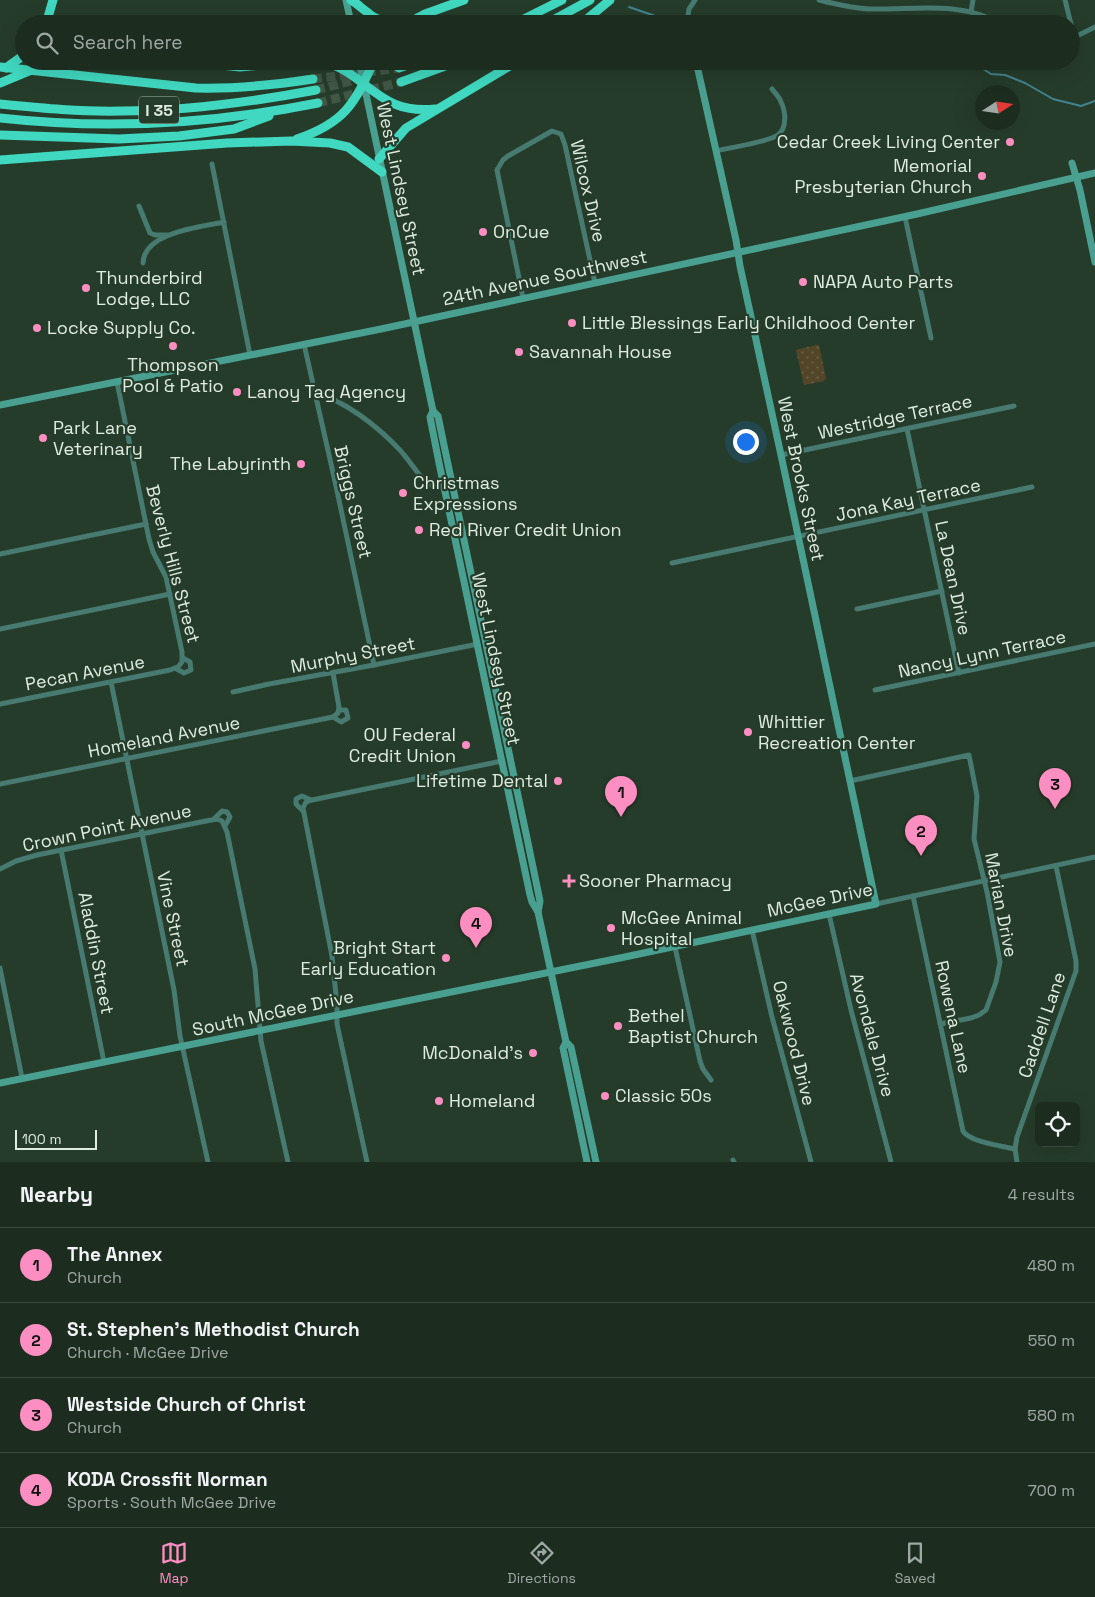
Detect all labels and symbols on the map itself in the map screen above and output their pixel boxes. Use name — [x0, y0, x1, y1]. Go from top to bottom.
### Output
north arrow — [975, 85, 1020, 130]
road number: I 35 — [139, 96, 179, 124]
street label: West Lindsey Street — [372, 100, 431, 277]
place label: Cedar Creek Living Center — [777, 130, 1000, 153]
marker: Cedar Creek Living Center — [1004, 136, 1016, 148]
street label: Wilcox Drive — [566, 137, 611, 244]
place label: Memorial Presbyterian Church — [794, 154, 972, 198]
marker: Memorial Presbyterian Church — [976, 170, 988, 182]
place label: OnCue — [493, 220, 549, 243]
marker: OnCue — [477, 226, 489, 238]
street label: 24th Avenue Southwest — [441, 245, 649, 310]
place label: Thunderbird Lodge, LLC — [96, 266, 203, 310]
place label: NAPA Auto Parts — [813, 270, 953, 293]
marker: NAPA Auto Parts — [797, 276, 809, 288]
marker: Thunderbird Lodge, LLC — [80, 282, 92, 294]
place label: Little Blessings Early Childhood Center — [582, 311, 915, 334]
place label: Locke Supply Co. — [47, 316, 196, 339]
marker: Little Blessings Early Childhood Center — [566, 317, 578, 329]
marker: Locke Supply Co. — [31, 322, 43, 334]
marker: Thompson Pool & Patio — [167, 340, 179, 352]
place label: Savannah House — [529, 340, 672, 363]
marker: Savannah House — [513, 346, 525, 358]
place label: Thompson Pool & Patio — [122, 353, 224, 397]
place label: Lanoy Tag Agency — [247, 380, 406, 403]
marker: Lanoy Tag Agency — [231, 386, 243, 398]
street label: Westridge Terrace — [816, 389, 974, 444]
street label: West Brooks Street — [773, 395, 830, 563]
place label: Park Lane Veterinary — [53, 416, 143, 460]
your location — [733, 429, 759, 455]
marker: Park Lane Veterinary — [37, 432, 49, 444]
street label: Briggs Street — [329, 443, 378, 561]
place label: The Labyrinth — [170, 452, 291, 475]
marker: The Labyrinth — [295, 458, 307, 470]
place label: Christmas Expressions — [413, 471, 518, 515]
street label: Jona Kay Terrace — [833, 473, 983, 526]
street label: Beverly Hills Street — [141, 482, 206, 646]
marker: Christmas Expressions — [397, 487, 409, 499]
place label: Red River Credit Union — [429, 518, 622, 541]
street label: La Dean Drive — [930, 519, 977, 637]
marker: Red River Credit Union — [413, 524, 425, 536]
street label: West Lindsey Street — [467, 570, 526, 747]
street label: Nancy Lynn Terrace — [896, 624, 1068, 683]
street label: Murphy Street — [289, 631, 417, 678]
street label: Pecan Avenue — [23, 650, 147, 695]
street label: Homeland Avenue — [86, 710, 242, 763]
place label: Whittier Recreation Center — [758, 710, 916, 754]
place label: OU Federal Credit Union — [349, 723, 456, 767]
marker: Whittier Recreation Center — [742, 726, 754, 738]
marker: OU Federal Credit Union — [460, 739, 472, 751]
pin: 3 — [1039, 768, 1071, 809]
place label: Lifetime Dental — [416, 769, 548, 792]
marker: Lifetime Dental — [552, 775, 564, 787]
pin: 1 — [605, 776, 637, 817]
street label: Crown Point Avenue — [20, 798, 193, 857]
pin: 2 — [905, 815, 937, 856]
street label: Marian Drive — [980, 851, 1023, 959]
street label: Vine Street — [152, 869, 195, 969]
place label: Sooner Pharmacy — [579, 869, 732, 892]
marker: Sooner Pharmacy — [563, 875, 575, 887]
street label: McGee Drive — [765, 877, 875, 922]
street label: Aladdin Street — [73, 890, 120, 1016]
place label: McGee Animal Hospital — [621, 906, 742, 950]
pin: 4 — [460, 907, 492, 948]
marker: McGee Animal Hospital — [605, 922, 617, 934]
place label: Bright Start Early Education — [301, 936, 436, 980]
marker: Bright Start Early Education — [440, 952, 452, 964]
street label: Rowena Lane — [930, 958, 977, 1076]
street label: Caddell Lane — [1013, 969, 1070, 1081]
street label: Avondale Drive — [845, 970, 900, 1099]
street label: Oakwood Drive — [768, 978, 821, 1108]
street label: South McGee Drive — [190, 984, 356, 1041]
place label: Bethel Baptist Church — [628, 1004, 758, 1048]
marker: Bethel Baptist Church — [612, 1020, 624, 1032]
place label: McDonald's — [422, 1041, 523, 1064]
marker: McDonald's — [527, 1047, 539, 1059]
place label: Classic 50s — [615, 1084, 712, 1107]
place label: Homeland — [449, 1089, 535, 1112]
marker: Classic 50s — [599, 1090, 611, 1102]
marker: Homeland — [433, 1095, 445, 1107]
scale bar — [15, 1127, 98, 1150]

